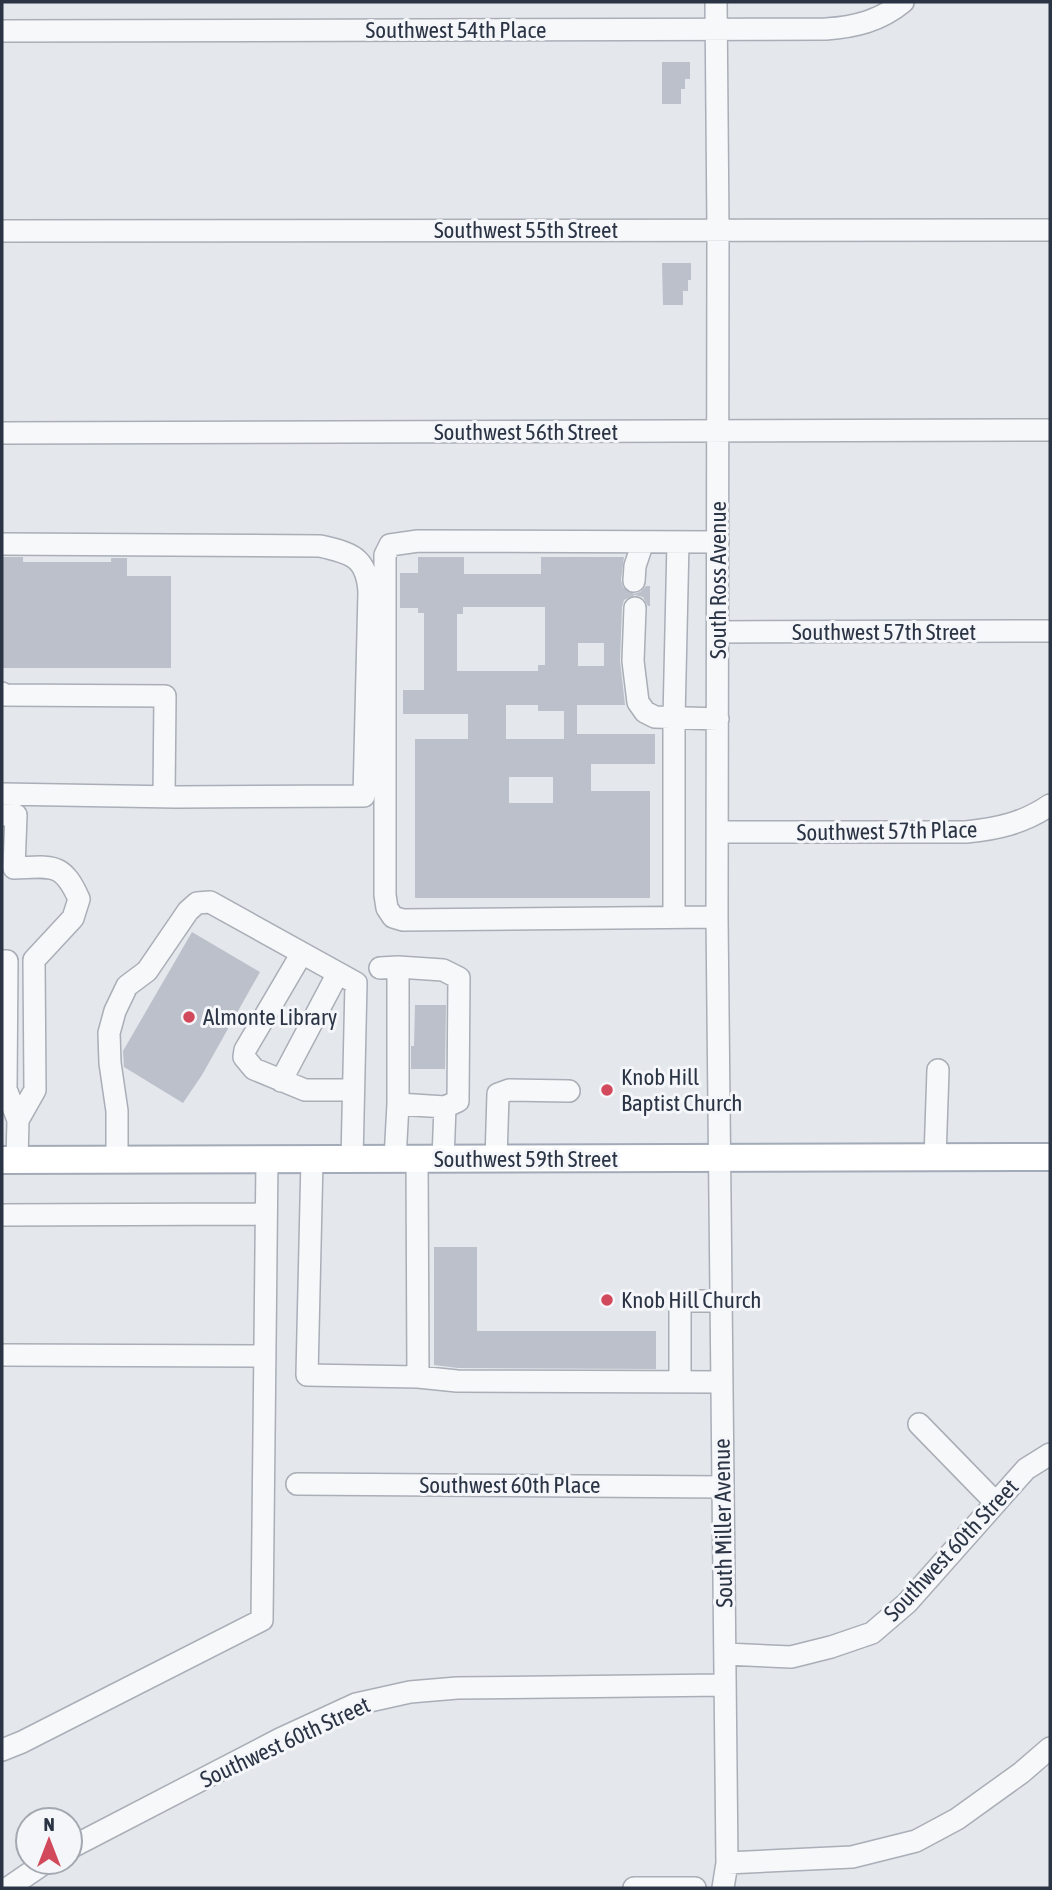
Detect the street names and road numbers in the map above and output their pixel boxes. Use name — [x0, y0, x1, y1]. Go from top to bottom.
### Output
street label: Southwest 54th Place — [366, 17, 546, 43]
street label: Southwest 55th Street — [434, 217, 618, 243]
street label: Southwest 56th Street — [434, 419, 618, 445]
street label: South Ross Avenue — [705, 501, 731, 659]
street label: Southwest 57th Street — [792, 619, 976, 645]
street label: Southwest 57th Place — [796, 816, 978, 846]
street label: Southwest 59th Street — [434, 1146, 618, 1172]
street label: South Miller Avenue — [709, 1438, 737, 1608]
street label: Southwest 60th Place — [420, 1472, 600, 1498]
street label: Southwest 60th Street — [879, 1474, 1023, 1626]
street label: Southwest 60th Street — [196, 1691, 374, 1793]

